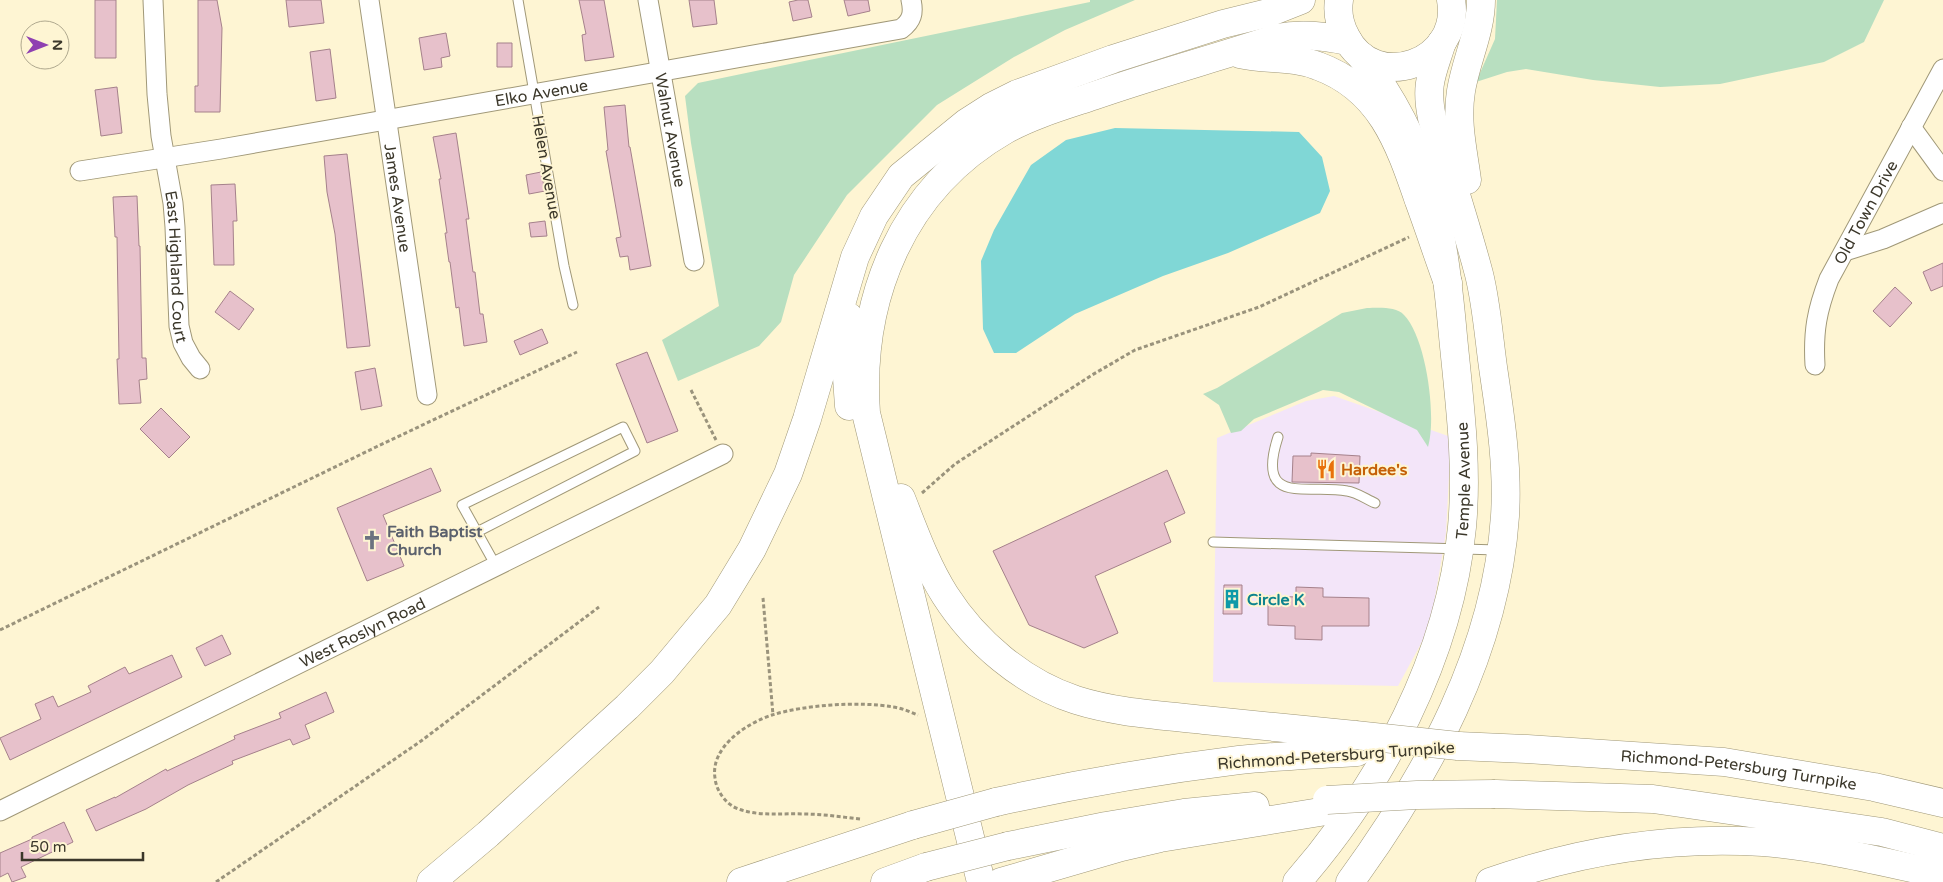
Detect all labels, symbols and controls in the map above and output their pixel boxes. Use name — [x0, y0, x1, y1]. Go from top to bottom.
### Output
north arrow — [20, 20, 70, 70]
text: N — [49, 39, 66, 51]
street label: Walnut Avenue — [650, 72, 690, 189]
street label: Elko Avenue — [493, 75, 590, 111]
street label: Helen Avenue — [527, 114, 565, 221]
street label: James Avenue — [379, 142, 415, 254]
street label: Old Town Drive — [1830, 157, 1903, 268]
street label: East Highland Court — [160, 189, 192, 345]
street label: Temple Avenue — [1452, 421, 1475, 540]
restaurant icon: Hardee's — [1315, 458, 1337, 480]
place label: Hardee's — [1341, 460, 1408, 480]
place label: Faith Baptist Church — [387, 522, 483, 560]
church icon: Faith Baptist Church — [361, 529, 383, 551]
building icon: Circle K — [1221, 588, 1243, 610]
place label: Circle K — [1247, 590, 1305, 610]
street label: West Roslyn Road — [296, 594, 429, 673]
street label: Richmond-Petersburg Turnpike — [1217, 738, 1455, 774]
street label: Richmond-Petersburg Turnpike — [1620, 746, 1858, 795]
scale bar — [22, 830, 144, 862]
text: 50 m — [30, 838, 67, 856]

